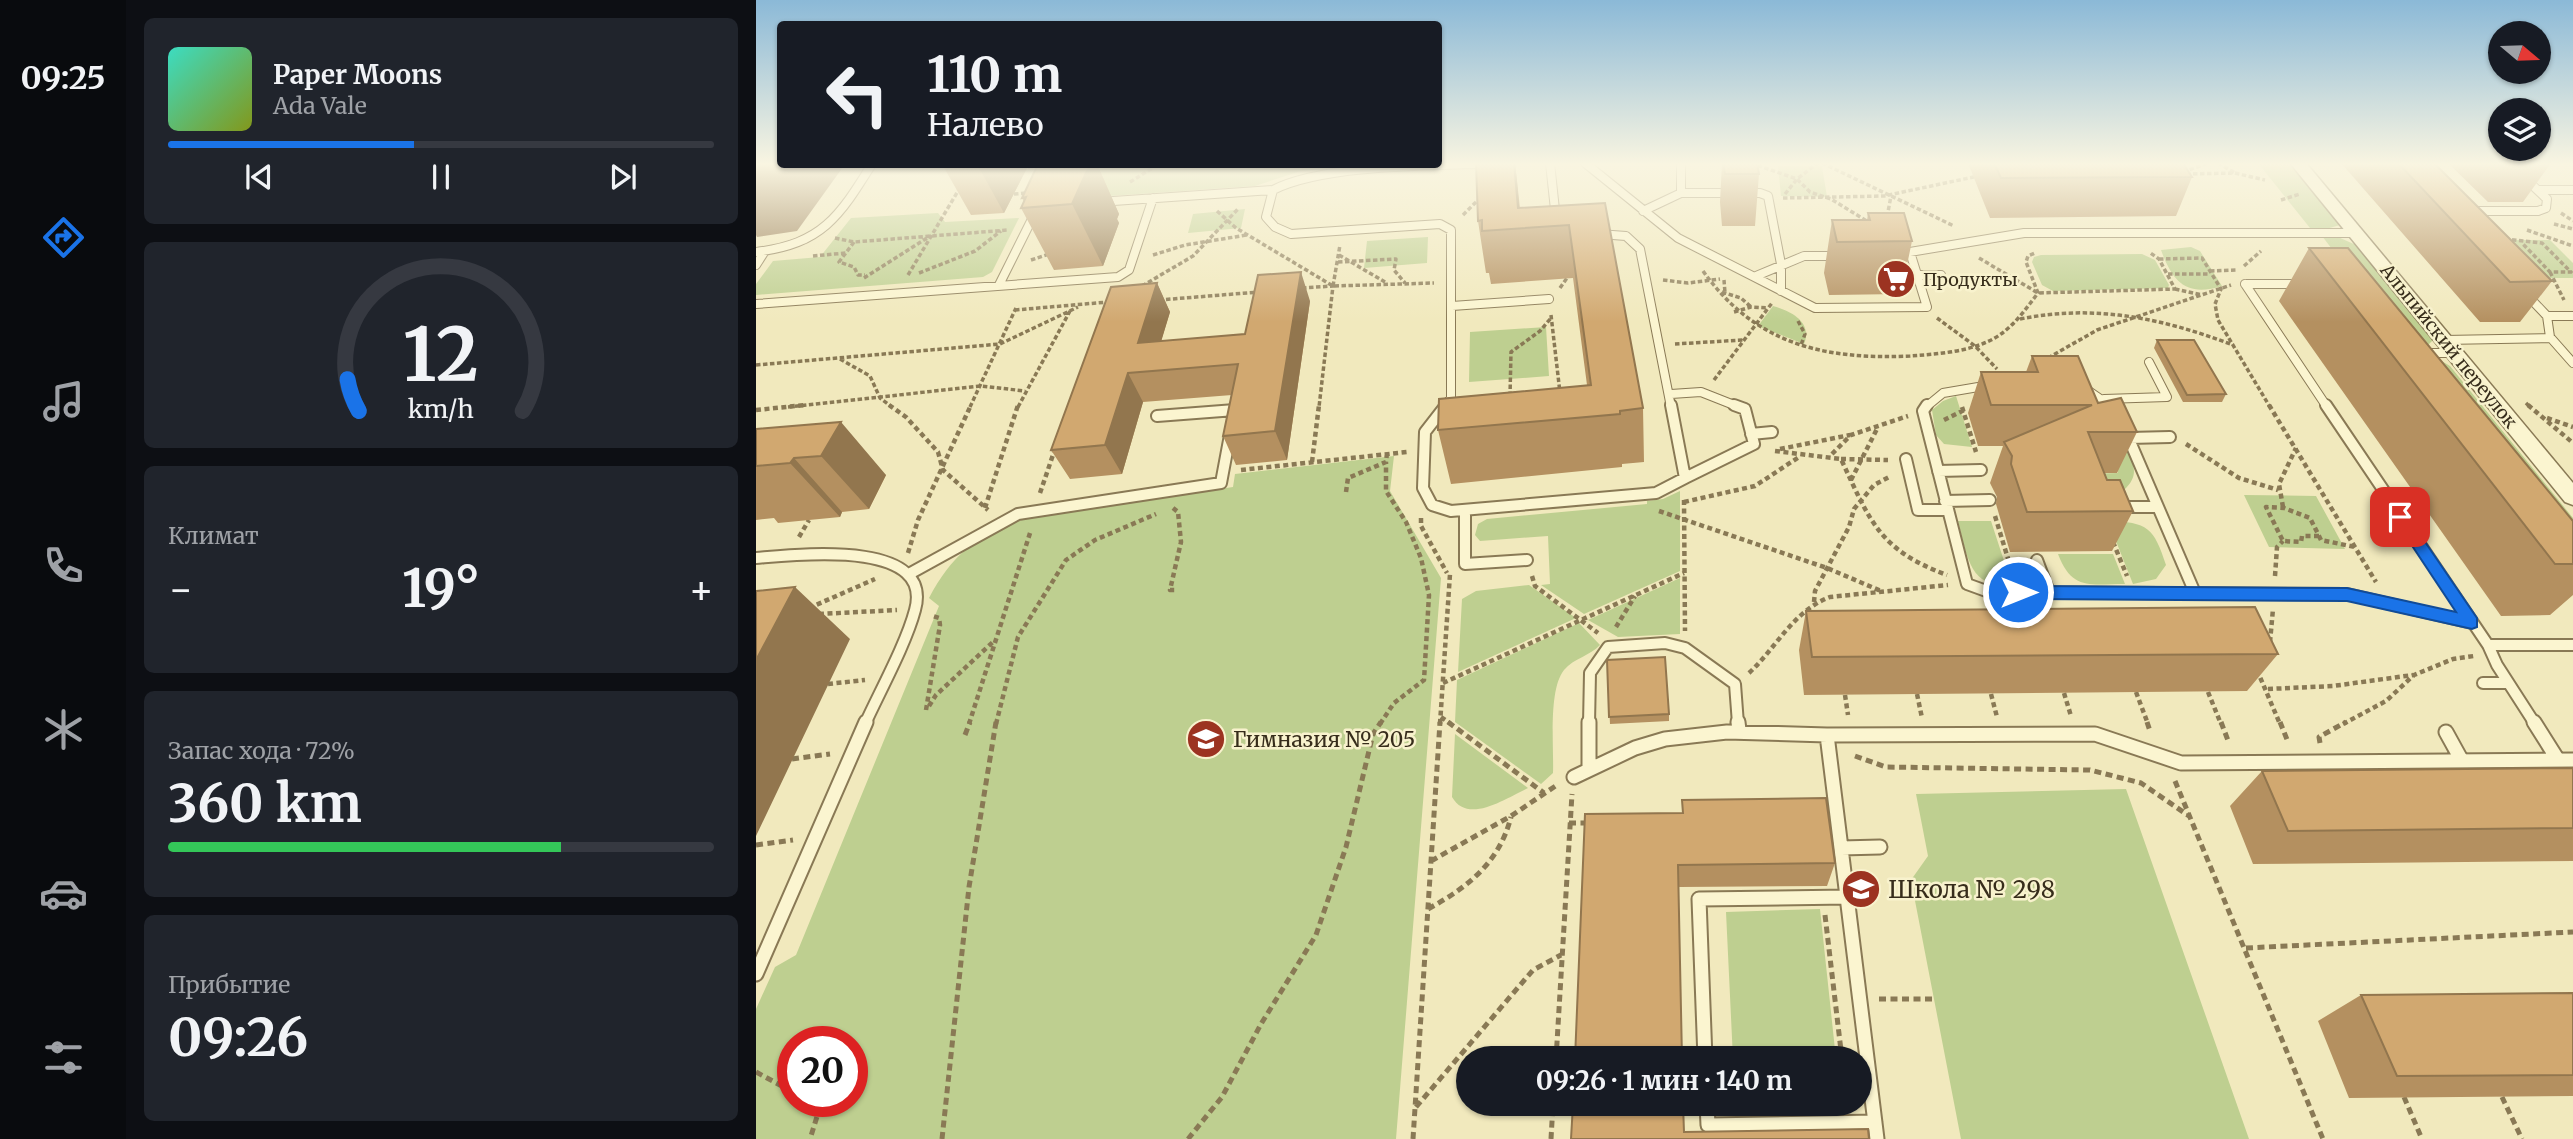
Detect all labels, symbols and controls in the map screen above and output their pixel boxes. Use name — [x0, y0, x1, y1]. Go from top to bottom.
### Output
north arrow — [2488, 21, 2552, 84]
map controls — [2488, 21, 2551, 161]
text: 110 m — [927, 44, 1062, 105]
icon: left — [812, 49, 903, 140]
text: 09:25 — [20, 58, 106, 98]
text: Paper Moons — [273, 58, 442, 91]
text: Ada Vale — [273, 91, 367, 120]
button: layers — [2488, 98, 2551, 161]
text: Налево — [927, 105, 1044, 145]
icon: previous — [240, 158, 278, 196]
icon: pause — [422, 158, 460, 196]
icon: next — [604, 158, 642, 196]
icon: directions — [39, 213, 88, 262]
supermarket icon: Продукты — [1875, 258, 1917, 300]
street label: Альпийский переулок — [2375, 258, 2523, 433]
place label: Продукты — [1923, 268, 2018, 291]
text: 12 — [403, 310, 479, 402]
icon: music — [39, 377, 88, 426]
text: km/h — [408, 393, 474, 425]
pin — [2370, 487, 2430, 547]
icon: arrive — [2381, 498, 2419, 536]
text: Климат — [168, 521, 259, 550]
icon: phone — [39, 541, 88, 590]
position arrow — [1981, 555, 2055, 629]
text: 19° — [402, 556, 480, 621]
text: − — [168, 566, 193, 613]
text: + — [689, 566, 714, 613]
icon: climate — [39, 705, 88, 754]
school or university icon: Гимназия № 205 — [1185, 718, 1227, 760]
place label: Гимназия № 205 — [1233, 726, 1415, 753]
text: Запас хода · 72% — [168, 736, 355, 765]
text: 360 km — [168, 771, 362, 836]
school or university icon: Школа № 298 — [1840, 868, 1882, 910]
icon: car — [39, 869, 88, 918]
place label: Школа № 298 — [1888, 874, 2055, 905]
text: Прибытие — [168, 970, 290, 999]
text: 09:26 — [168, 1005, 308, 1070]
speed limit sign: 20 — [777, 1026, 868, 1117]
icon: filters — [39, 1033, 88, 1082]
text: 09:26 · 1 мин · 140 m — [1536, 1064, 1792, 1097]

